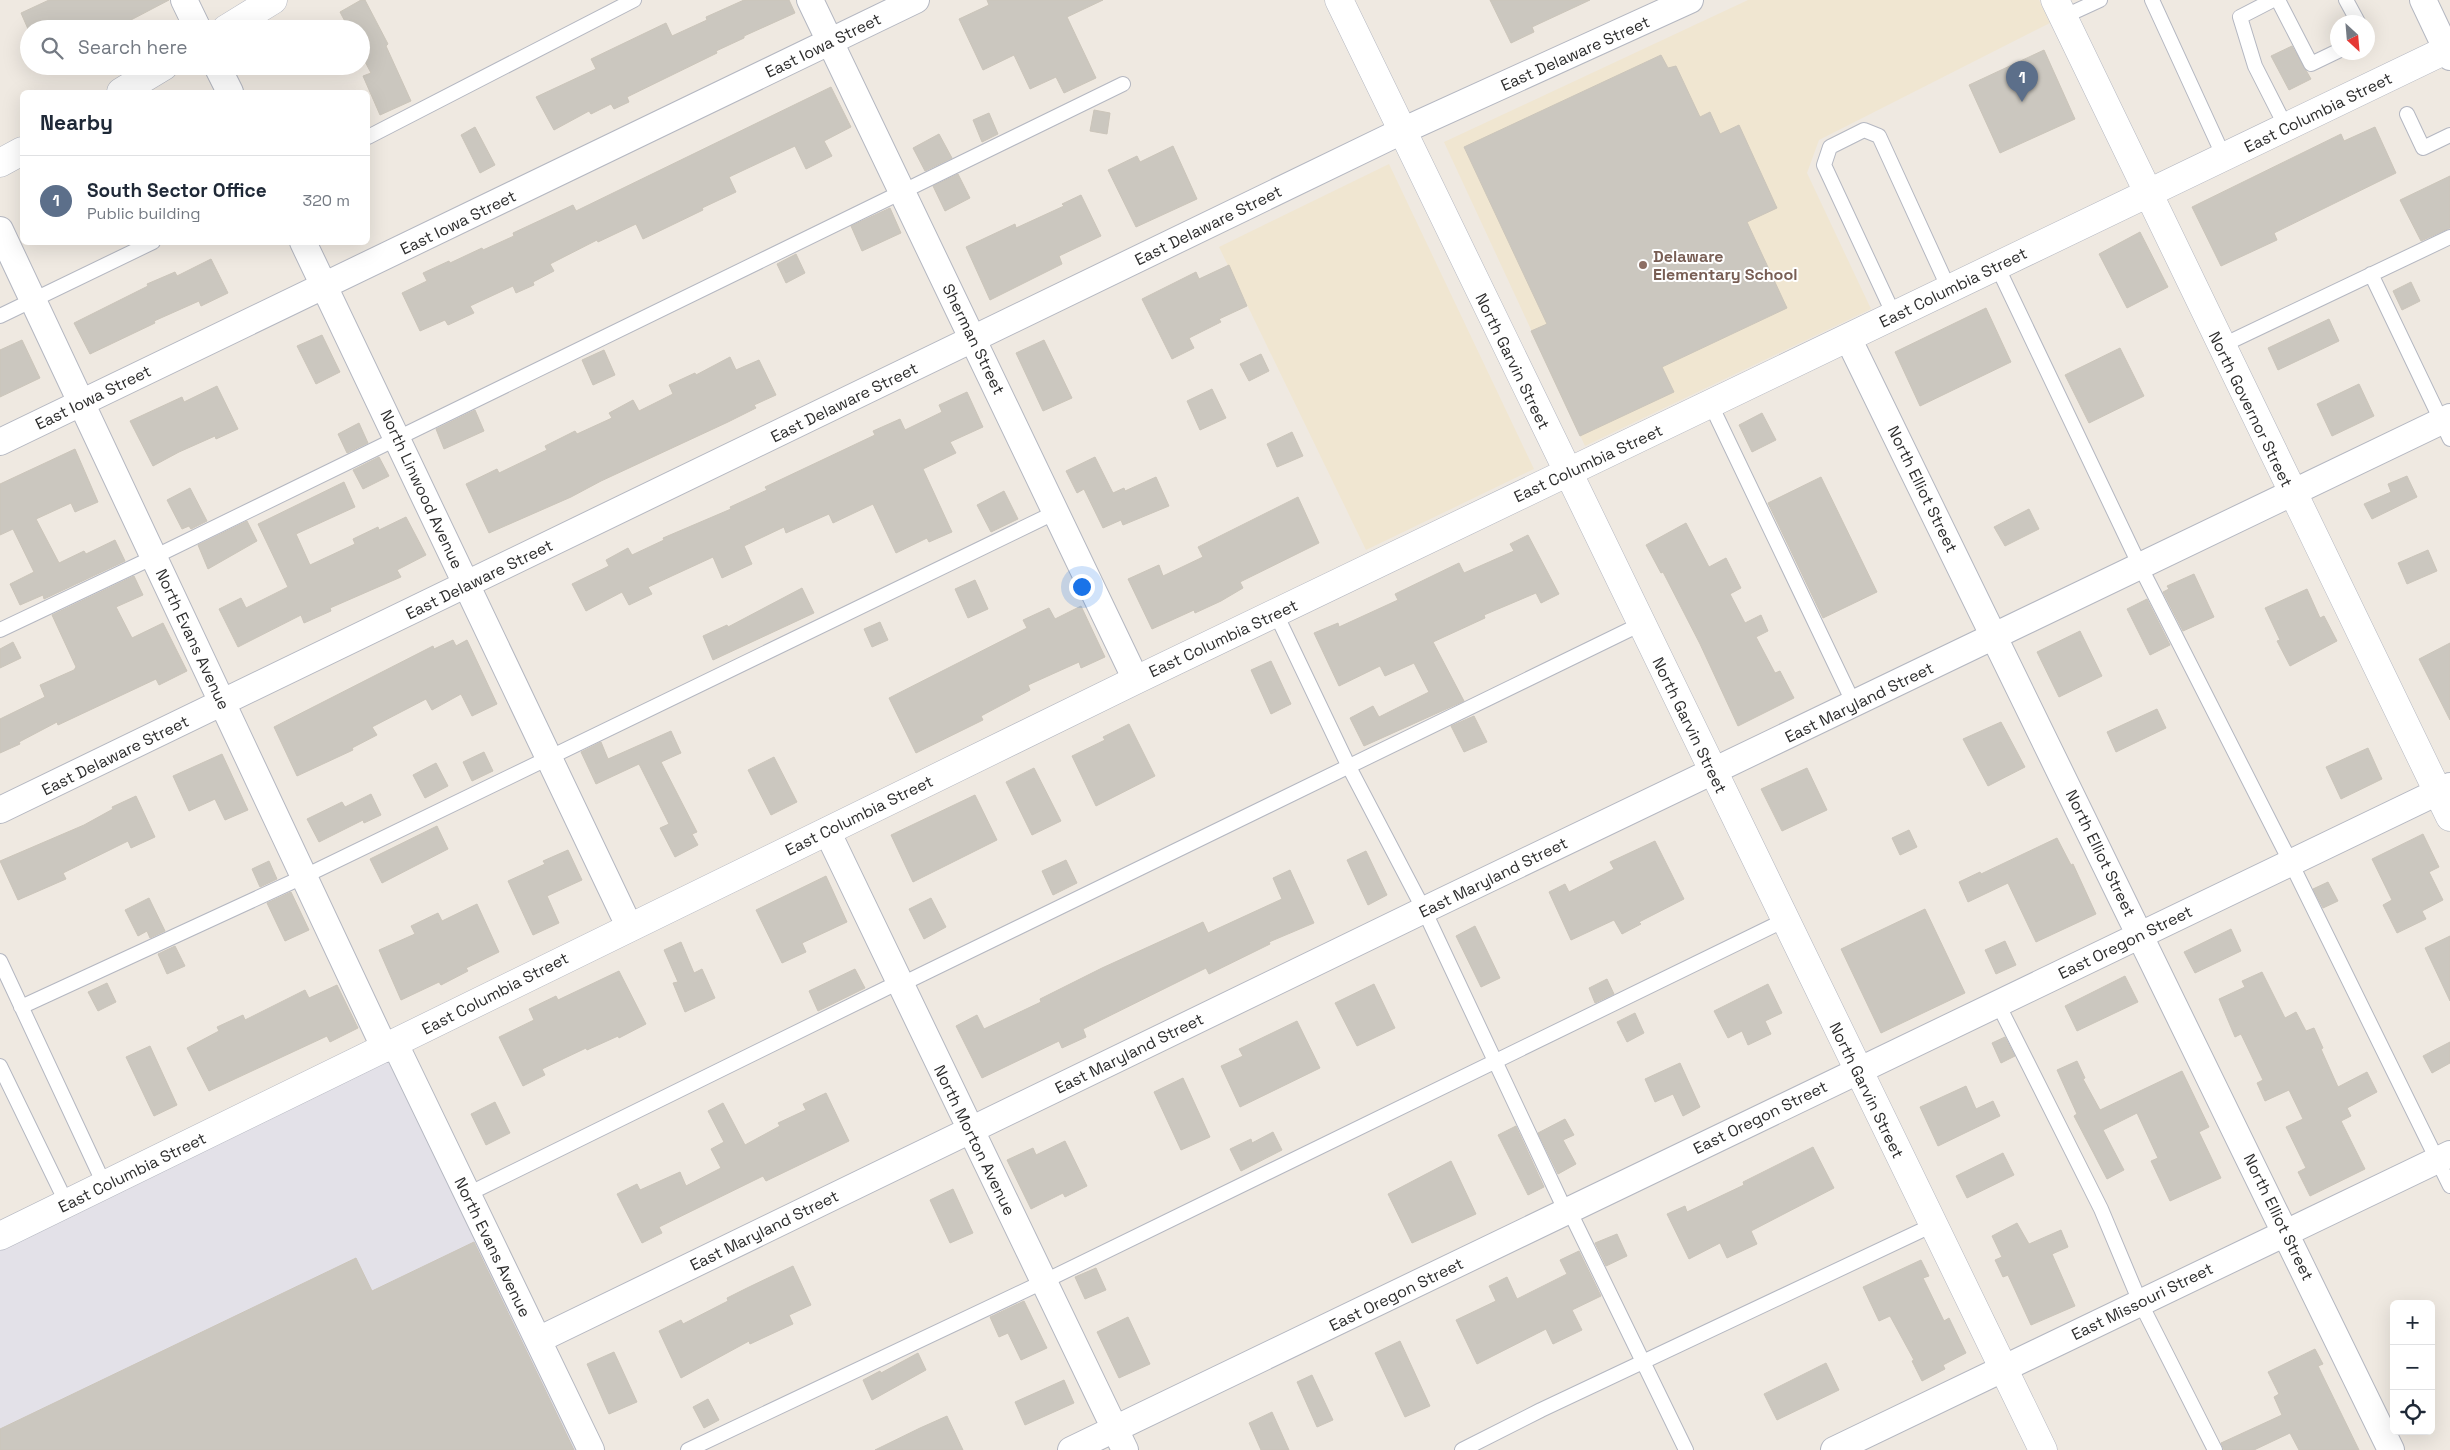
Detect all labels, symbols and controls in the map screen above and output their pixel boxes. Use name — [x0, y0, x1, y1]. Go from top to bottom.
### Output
street label: East Iowa Street — [762, 8, 885, 83]
street label: East Delaware Street — [1497, 11, 1653, 96]
north arrow — [2330, 15, 2375, 60]
search box — [20, 20, 370, 75]
icon: search — [38, 34, 66, 62]
text: Search here — [78, 35, 188, 60]
pin: 1 — [2006, 61, 2038, 102]
street label: East Columbia Street — [2241, 68, 2396, 157]
text: Nearby — [40, 109, 113, 136]
text: South Sector Office — [87, 178, 267, 203]
street label: East Delaware Street — [1131, 181, 1285, 270]
street label: East Iowa Street — [397, 185, 520, 260]
text: 1 — [52, 190, 60, 211]
text: 320 m — [303, 190, 350, 211]
text: Public building — [87, 203, 200, 224]
street label: East Columbia Street — [1876, 243, 2031, 332]
place label: Delaware Elementary School — [1653, 246, 1797, 285]
marker: Delaware Elementary School — [1637, 259, 1649, 271]
street label: Sherman Street — [938, 280, 1009, 398]
street label: North Garvin Street — [1470, 290, 1555, 433]
street label: North Governor Street — [2204, 328, 2297, 490]
street label: East Delaware Street — [767, 358, 921, 447]
street label: East Iowa Street — [32, 360, 155, 435]
street label: North Linwood Avenue — [375, 406, 468, 572]
street label: East Columbia Street — [1510, 420, 1666, 507]
street label: North Elliot Street — [1883, 422, 1962, 556]
street label: East Delaware Street — [402, 535, 556, 624]
street label: North Evans Avenue — [151, 565, 234, 713]
your location — [1069, 574, 1095, 600]
street label: East Columbia Street — [1145, 595, 1301, 682]
street label: North Garvin Street — [1647, 654, 1732, 797]
street label: East Maryland Street — [1781, 657, 1937, 748]
street label: East Delaware Street — [38, 711, 192, 800]
street label: East Columbia Street — [782, 771, 937, 860]
street label: North Elliot Street — [2061, 786, 2140, 920]
street label: East Maryland Street — [1415, 832, 1571, 923]
street label: East Oregon Street — [2055, 901, 2196, 984]
street label: East Columbia Street — [418, 947, 572, 1040]
street label: East Maryland Street — [1051, 1008, 1207, 1099]
street label: North Garvin Street — [1824, 1019, 1909, 1162]
street label: North Morton Avenue — [929, 1062, 1020, 1219]
street label: East Oregon Street — [1690, 1076, 1831, 1159]
street label: East Columbia Street — [55, 1128, 210, 1217]
street label: North Elliot Street — [2239, 1150, 2318, 1284]
street label: North Evans Avenue — [450, 1174, 536, 1321]
street label: East Maryland Street — [686, 1185, 842, 1276]
street label: East Oregon Street — [1326, 1253, 1467, 1336]
street label: East Missouri Street — [2068, 1258, 2217, 1345]
map controls — [2390, 1300, 2435, 1435]
button: + — [2390, 1300, 2435, 1345]
button: − — [2390, 1345, 2435, 1390]
button: locate — [2390, 1390, 2435, 1435]

